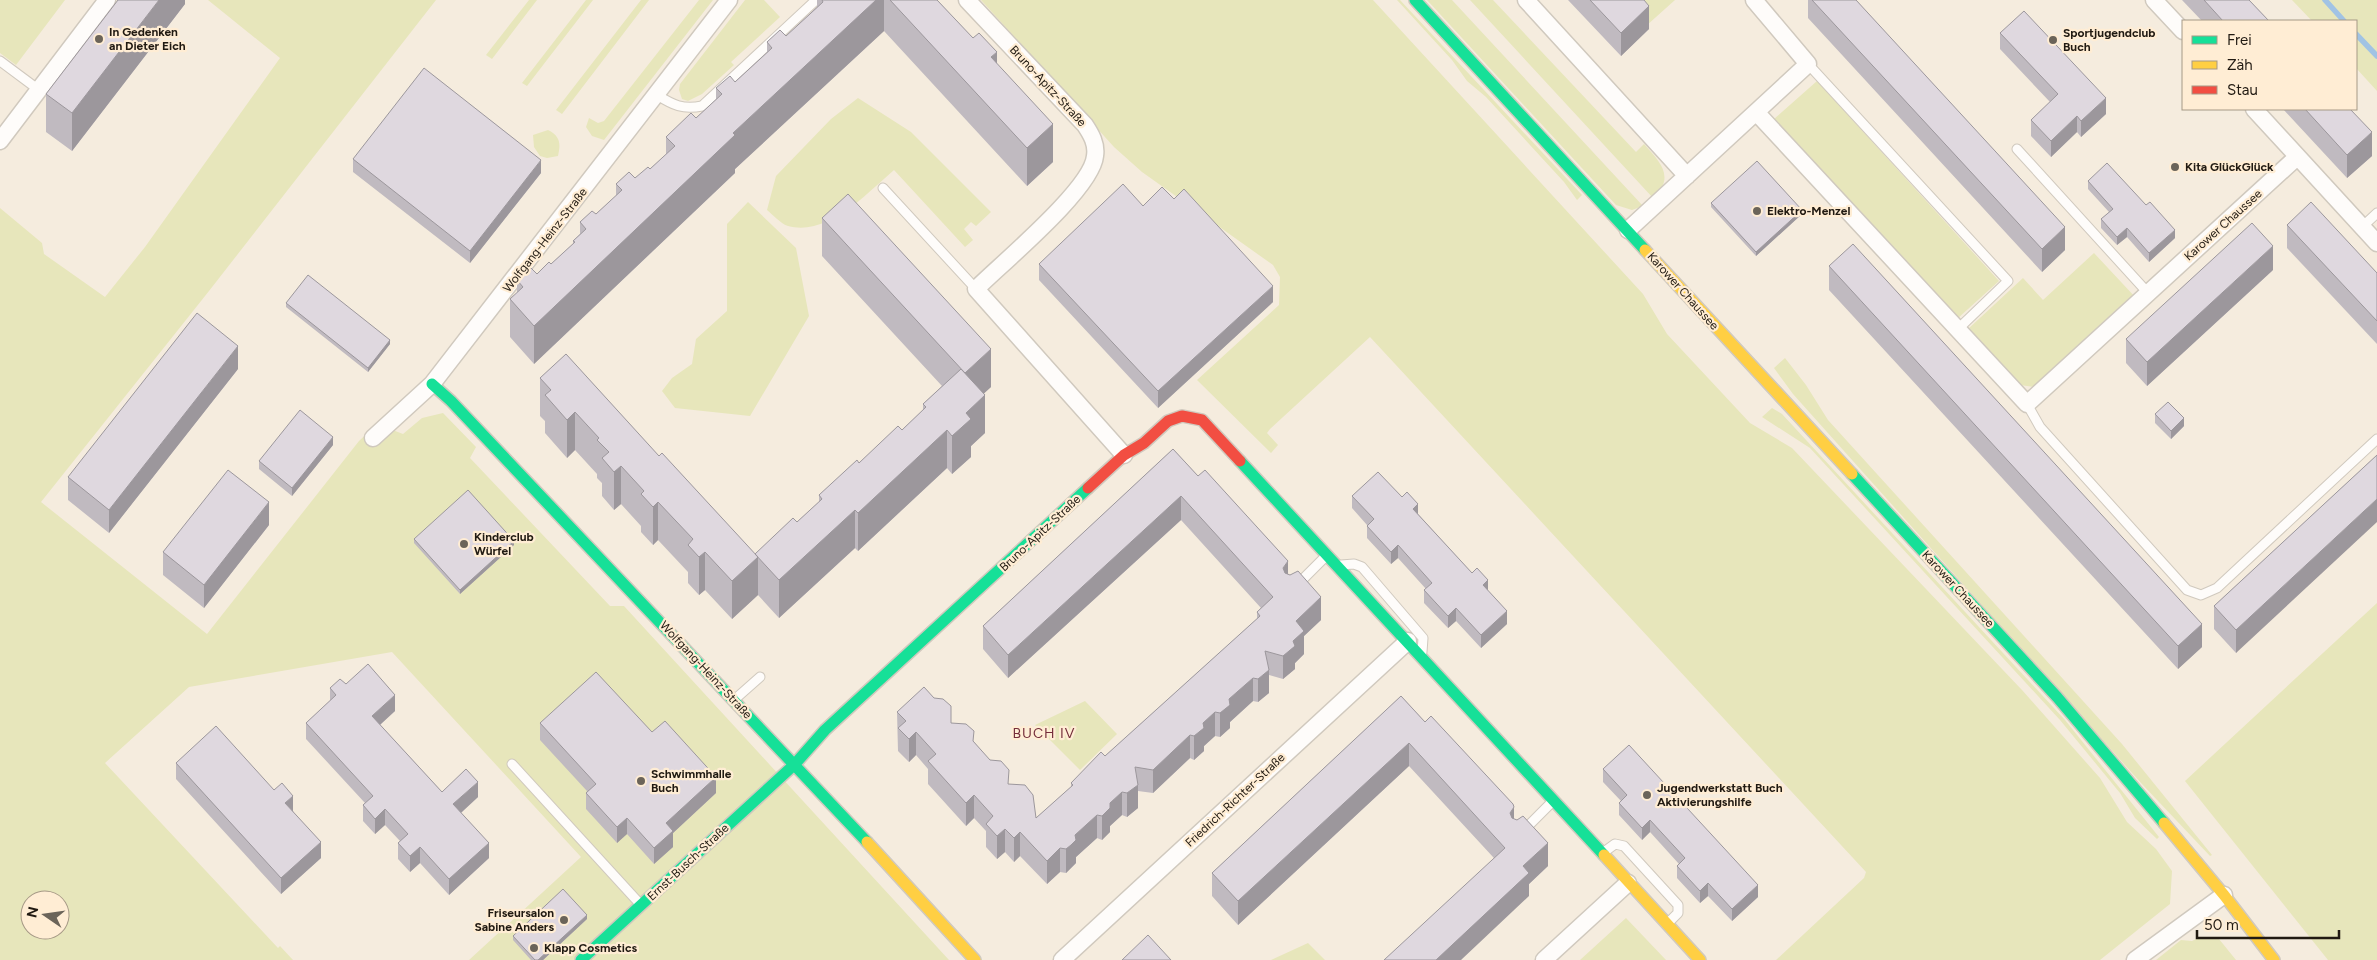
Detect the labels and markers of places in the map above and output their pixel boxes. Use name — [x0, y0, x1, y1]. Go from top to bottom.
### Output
place label: In Gedenken an Dieter Eich — [109, 25, 186, 53]
place label: Sportjugendclub Buch — [2063, 26, 2155, 54]
marker: In Gedenken an Dieter Eich — [93, 33, 105, 45]
marker: Sportjugendclub Buch — [2047, 34, 2059, 46]
place label: Kita GlückGlück — [2185, 160, 2274, 174]
marker: Kita GlückGlück — [2169, 161, 2181, 173]
place label: Elektro-Menzel — [1767, 204, 1850, 218]
marker: Elektro-Menzel — [1751, 205, 1763, 217]
place label: Kinderclub Würfel — [474, 530, 534, 558]
marker: Kinderclub Würfel — [458, 538, 470, 550]
place label: Schwimmhalle Buch — [651, 767, 732, 795]
marker: Schwimmhalle Buch — [635, 775, 647, 787]
place label: Jugendwerkstatt Buch Aktivierungshilfe — [1657, 781, 1783, 809]
marker: Jugendwerkstatt Buch Aktivierungshilfe — [1641, 789, 1653, 801]
place label: Friseursalon Sabine Anders — [474, 906, 554, 934]
marker: Friseursalon Sabine Anders — [558, 914, 570, 926]
place label: Klapp Cosmetics — [544, 941, 638, 955]
marker: Klapp Cosmetics — [528, 942, 540, 954]

